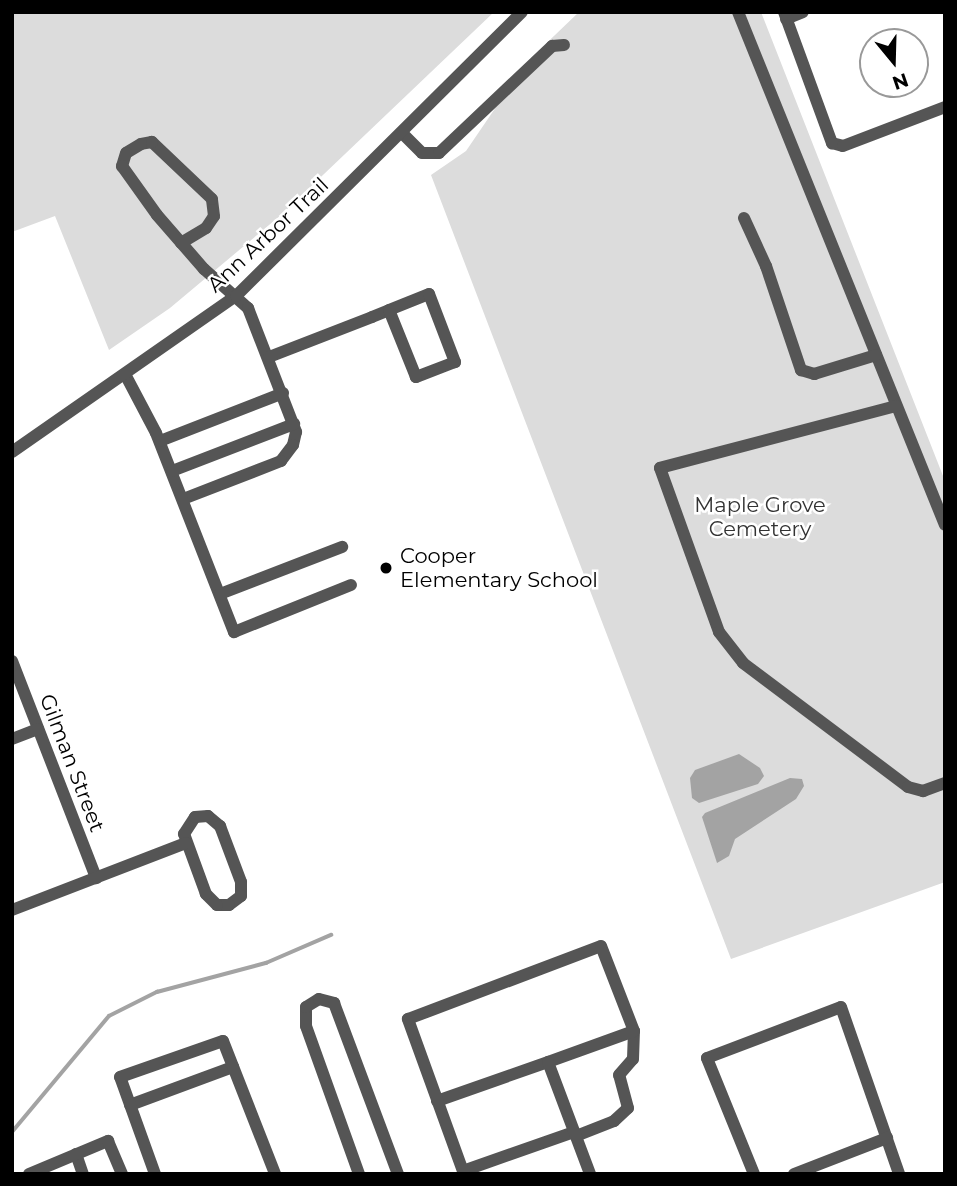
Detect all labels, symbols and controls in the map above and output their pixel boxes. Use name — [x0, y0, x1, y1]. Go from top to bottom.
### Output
north arrow — [859, 28, 929, 98]
text: N — [889, 68, 911, 95]
street label: Ann Arbor Trail — [202, 172, 334, 298]
park label: Maple Grove Cemetery — [694, 492, 826, 542]
place label: Cooper Elementary School — [400, 543, 598, 593]
marker: Cooper Elementary School — [378, 560, 394, 576]
street label: Gilman Street — [34, 691, 110, 835]

